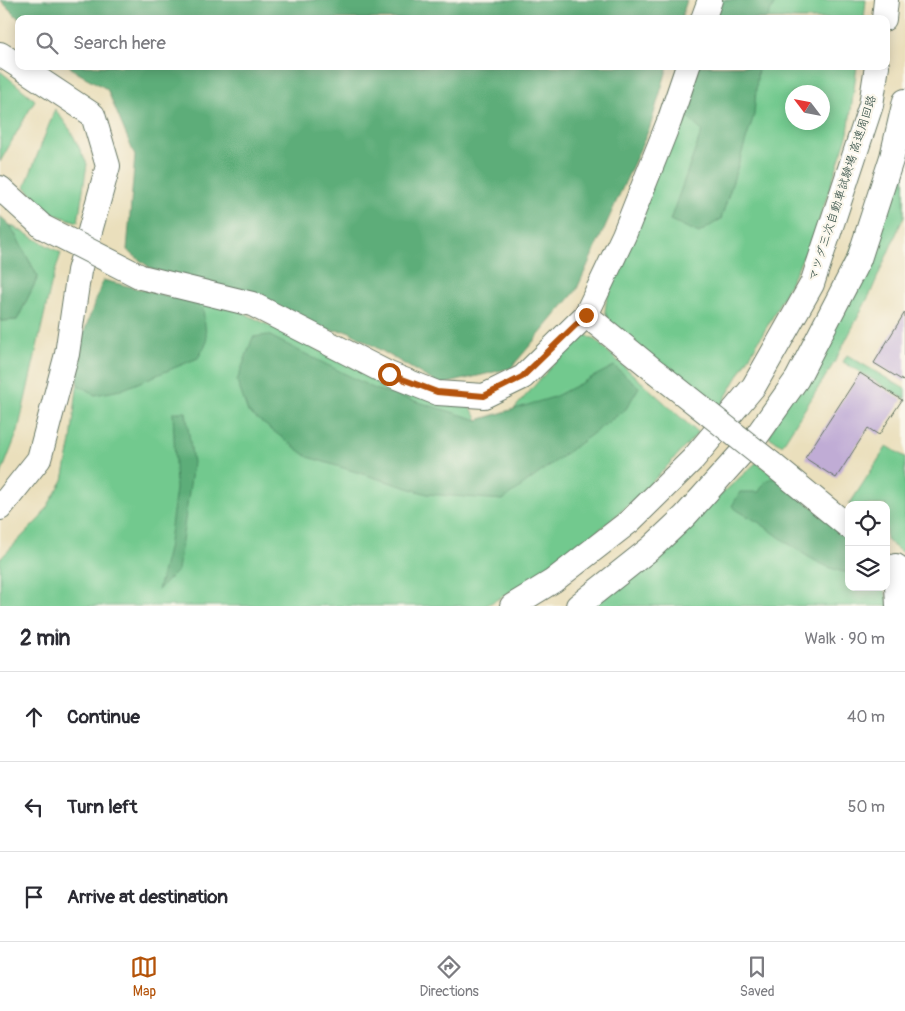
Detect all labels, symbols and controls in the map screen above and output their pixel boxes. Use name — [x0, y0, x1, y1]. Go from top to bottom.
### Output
search box — [15, 15, 890, 70]
icon: search — [33, 29, 61, 57]
text: Search here — [73, 31, 166, 55]
north arrow — [785, 85, 830, 130]
street label: マツダ三次自動車試験場 高速周回路 — [805, 93, 880, 283]
route end — [575, 304, 598, 327]
route start — [378, 363, 401, 386]
map controls — [845, 501, 890, 591]
button: locate — [845, 501, 890, 546]
button: layers — [845, 546, 890, 591]
text: 2 min — [20, 625, 70, 652]
text: Walk · 90 m — [804, 629, 885, 649]
icon: ahead — [20, 703, 48, 731]
text: Continue — [67, 705, 140, 729]
text: 40 m — [847, 707, 885, 727]
icon: left — [20, 793, 48, 821]
text: Turn left — [67, 795, 137, 819]
text: 50 m — [848, 797, 885, 817]
icon: arrive — [20, 883, 48, 911]
text: Arrive at destination — [67, 885, 228, 909]
tab: Map — [130, 953, 158, 1000]
tab: Directions — [419, 953, 479, 1000]
tab: Saved — [740, 953, 775, 1000]

